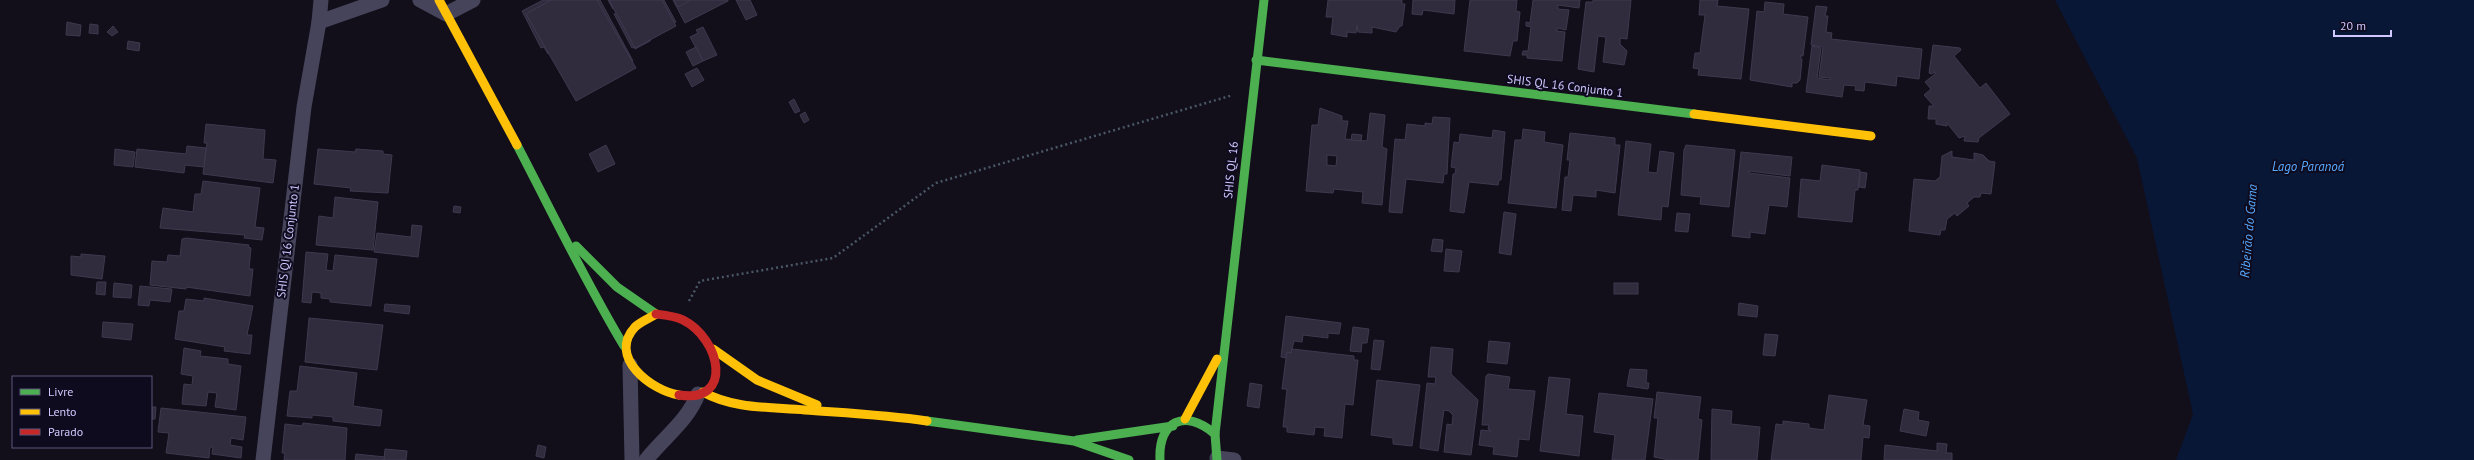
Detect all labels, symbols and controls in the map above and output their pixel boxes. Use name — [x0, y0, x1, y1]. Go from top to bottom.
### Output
scale bar — [2334, 12, 2391, 38]
text: 20 m — [2340, 18, 2366, 33]
street label: SHIS QL 16 Conjunto 1 — [1506, 71, 1624, 100]
street label: SHIS QL 16 — [1220, 140, 1241, 199]
water label: Lago Paranoá — [2272, 158, 2345, 175]
street label: SHIS QI 16 Conjunto 1 — [273, 183, 302, 299]
water label: Ribeirão do Gama — [2236, 183, 2261, 279]
legend — [12, 376, 152, 448]
text: Livre — [48, 384, 73, 399]
text: Lento — [48, 404, 77, 419]
text: Parado — [48, 424, 83, 439]

